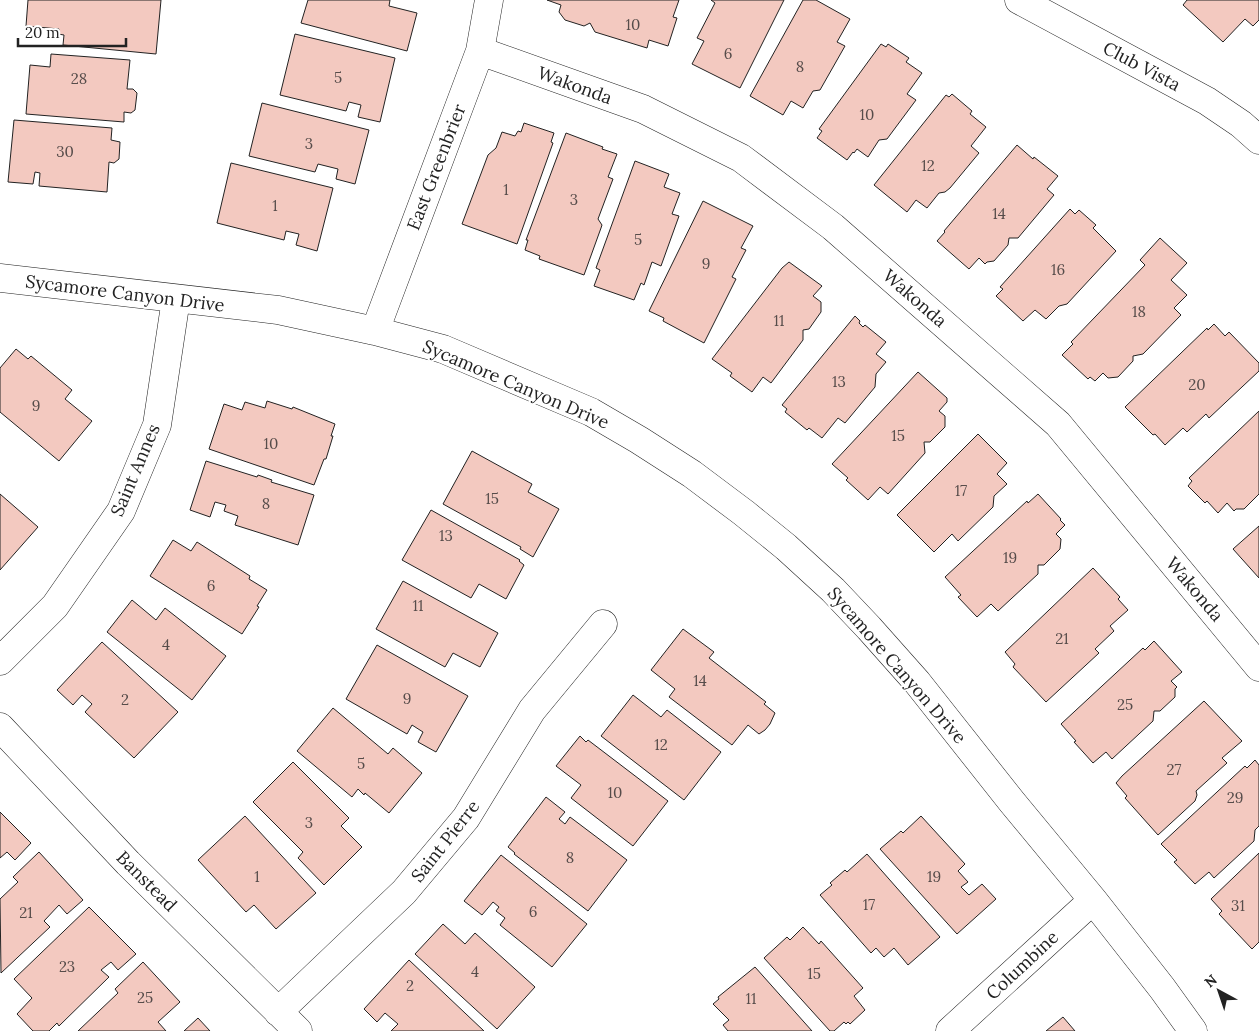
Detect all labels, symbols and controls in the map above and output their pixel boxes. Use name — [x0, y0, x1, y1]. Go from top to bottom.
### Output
scale bar — [18, 15, 125, 47]
house number: 10 — [626, 15, 640, 34]
text: 20 m — [25, 23, 60, 42]
street label: Club Vista — [1099, 36, 1185, 96]
house number: 6 — [724, 44, 732, 63]
house number: 8 — [796, 57, 804, 76]
street label: Wakonda — [535, 61, 615, 109]
house number: 5 — [334, 68, 342, 87]
house number: 28 — [71, 69, 87, 88]
street label: East Greenbrier — [401, 101, 471, 233]
house number: 10 — [860, 105, 874, 124]
house number: 3 — [305, 134, 313, 153]
house number: 30 — [56, 142, 74, 161]
house number: 12 — [921, 156, 935, 175]
house number: 1 — [503, 180, 509, 199]
house number: 3 — [570, 190, 578, 209]
house number: 1 — [272, 196, 278, 215]
house number: 14 — [992, 204, 1006, 223]
house number: 5 — [634, 230, 642, 249]
house number: 9 — [702, 254, 710, 273]
house number: 16 — [1051, 260, 1065, 279]
street label: Wakonda — [878, 264, 952, 332]
street label: Sycamore Canyon Drive — [24, 269, 226, 317]
house number: 18 — [1132, 302, 1146, 321]
house number: 11 — [774, 311, 784, 330]
street label: Sycamore Canyon Drive — [419, 334, 613, 434]
house number: 13 — [832, 372, 846, 391]
house number: 20 — [1188, 375, 1206, 394]
house number: 9 — [32, 396, 40, 415]
street label: Saint Annes — [105, 420, 165, 520]
house number: 15 — [891, 426, 905, 445]
house number: 10 — [264, 434, 278, 453]
house number: 17 — [955, 481, 967, 500]
house number: 15 — [485, 489, 499, 508]
house number: 8 — [262, 494, 270, 513]
house number: 13 — [439, 526, 453, 545]
house number: 19 — [1003, 548, 1017, 567]
street label: Wakonda — [1161, 552, 1229, 626]
house number: 6 — [207, 576, 215, 595]
street label: Sycamore Canyon Drive — [823, 582, 972, 748]
house number: 11 — [413, 596, 423, 615]
house number: 21 — [1055, 629, 1069, 648]
house number: 4 — [162, 635, 170, 654]
house number: 14 — [693, 671, 707, 690]
house number: 9 — [403, 689, 411, 708]
house number: 2 — [121, 690, 129, 709]
house number: 25 — [1117, 695, 1133, 714]
house number: 12 — [654, 735, 668, 754]
house number: 5 — [357, 754, 365, 773]
house number: 27 — [1167, 760, 1182, 779]
house number: 10 — [608, 783, 622, 802]
house number: 29 — [1227, 788, 1243, 807]
street label: Saint Pierre — [406, 795, 484, 887]
house number: 3 — [305, 813, 313, 832]
street label: Banstead — [112, 846, 182, 916]
house number: 8 — [566, 848, 574, 867]
house number: 1 — [254, 867, 260, 886]
house number: 19 — [927, 867, 941, 886]
house number: 17 — [863, 895, 875, 914]
house number: 31 — [1231, 896, 1245, 915]
house number: 6 — [529, 902, 537, 921]
house number: 21 — [19, 903, 33, 922]
street label: Columbine — [981, 925, 1063, 1004]
house number: 23 — [59, 957, 75, 976]
house number: 4 — [471, 962, 479, 981]
house number: 15 — [807, 964, 821, 983]
north arrow — [1194, 966, 1244, 1016]
text: N — [1201, 971, 1221, 991]
house number: 2 — [406, 976, 414, 995]
house number: 25 — [137, 988, 153, 1007]
house number: 11 — [746, 989, 756, 1008]

